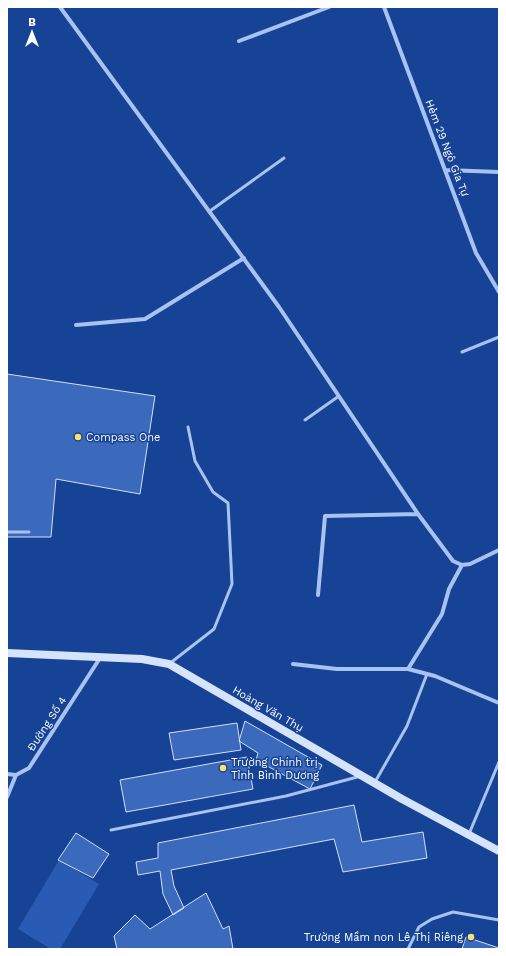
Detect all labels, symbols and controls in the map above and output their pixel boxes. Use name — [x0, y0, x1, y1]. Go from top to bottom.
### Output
north arrow — [12, 12, 52, 52]
text: B — [28, 16, 36, 29]
street label: Hẻm 29 Ngô Gia Tự — [423, 98, 472, 198]
place label: Compass One — [86, 431, 160, 444]
marker: Compass One — [73, 432, 83, 442]
street label: Hoàng Văn Thụ — [230, 683, 306, 735]
street label: Đường Số 4 — [25, 694, 69, 754]
place label: Trường Chính trị Tỉnh Bình Dương — [231, 756, 319, 782]
marker: Trường Chính trị Tỉnh Bình Dương — [218, 763, 228, 773]
place label: Trường Mầm non Lê Thị Riêng — [304, 931, 463, 944]
marker: Trường Mầm non Lê Thị Riêng — [466, 932, 476, 942]

